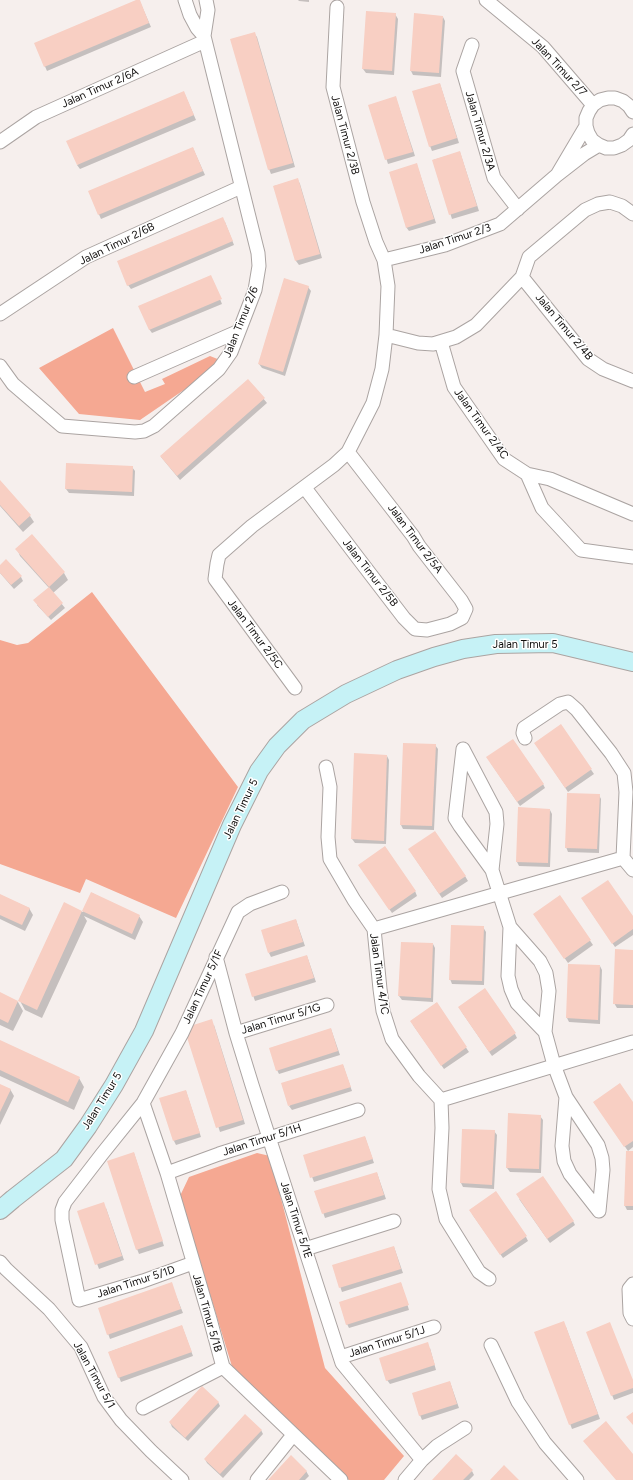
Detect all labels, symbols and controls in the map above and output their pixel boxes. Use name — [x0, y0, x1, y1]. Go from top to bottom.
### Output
street label: Jalan Timur 2/7 — [529, 35, 589, 99]
street label: Jalan Timur 2/6A — [59, 65, 141, 111]
street label: Jalan Timur 2/3A — [462, 89, 498, 173]
street label: Jalan Timur 2/3B — [328, 94, 362, 176]
street label: Jalan Timur 2/6B — [77, 220, 157, 268]
street label: Jalan Timur 2/3 — [417, 221, 493, 257]
street label: Jalan Timur 2/6 — [221, 285, 261, 359]
street label: Jalan Timur 2/4B — [532, 291, 596, 363]
street label: Jalan Timur 2/4C — [451, 386, 511, 462]
street label: Jalan Timur 2/5A — [385, 502, 445, 576]
street label: Jalan Timur 2/5B — [339, 537, 401, 609]
street label: Jalan Timur 2/5C — [225, 597, 285, 671]
street label: Jalan Timur 5 — [492, 638, 558, 652]
street label: Jalan Timur 5 — [221, 777, 261, 841]
street label: Jalan Timur 4/1C — [367, 932, 391, 1016]
street label: Jalan Timur 5/1F — [180, 948, 226, 1026]
street label: Jalan Timur 5/1G — [240, 1001, 322, 1037]
street label: Jalan Timur 5 — [79, 1070, 125, 1132]
street label: Jalan Timur 5/1H — [221, 1121, 303, 1159]
street label: Jalan Timur 5/1E — [277, 1180, 315, 1260]
street label: Jalan Timur 5/1D — [95, 1263, 177, 1301]
street label: Jalan Timur 5/1B — [190, 1272, 224, 1354]
street label: Jalan Timur 5/1J — [347, 1323, 427, 1361]
street label: Jalan Timur 5/1 — [70, 1339, 118, 1411]

